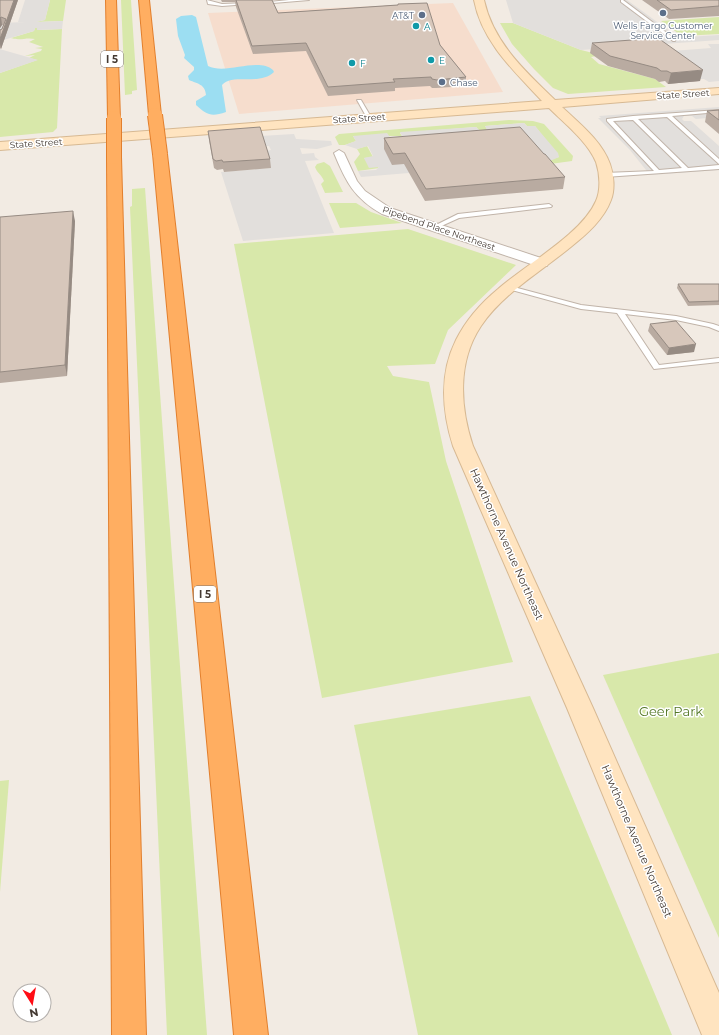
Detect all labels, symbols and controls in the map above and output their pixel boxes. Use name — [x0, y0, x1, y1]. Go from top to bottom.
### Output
marker: Wells Fargo Customer Service Center — [658, 8, 668, 18]
place label: AT&T — [392, 10, 415, 21]
marker: AT&T — [417, 10, 427, 20]
place label: Wells Fargo Customer Service Center — [613, 20, 713, 41]
marker: A — [411, 21, 421, 31]
place label: A — [424, 21, 431, 32]
road number: I 5 — [101, 51, 123, 67]
marker: E — [426, 55, 436, 65]
place label: E — [439, 55, 445, 66]
marker: F — [347, 58, 357, 68]
place label: F — [360, 58, 366, 69]
marker: Chase — [437, 77, 447, 87]
place label: Chase — [450, 77, 478, 88]
street label: State Street — [656, 87, 710, 101]
street label: State Street — [332, 111, 386, 125]
street label: State Street — [9, 136, 63, 150]
street label: Pipebend Place Northeast — [381, 203, 497, 253]
street label: Hawthorne Avenue Northeast — [467, 466, 547, 623]
road number: I 5 — [194, 586, 216, 602]
park label: Geer Park — [639, 703, 703, 719]
street label: Hawthorne Avenue Northeast — [598, 762, 676, 920]
north arrow — [12, 983, 52, 1023]
text: N — [28, 1005, 40, 1021]

